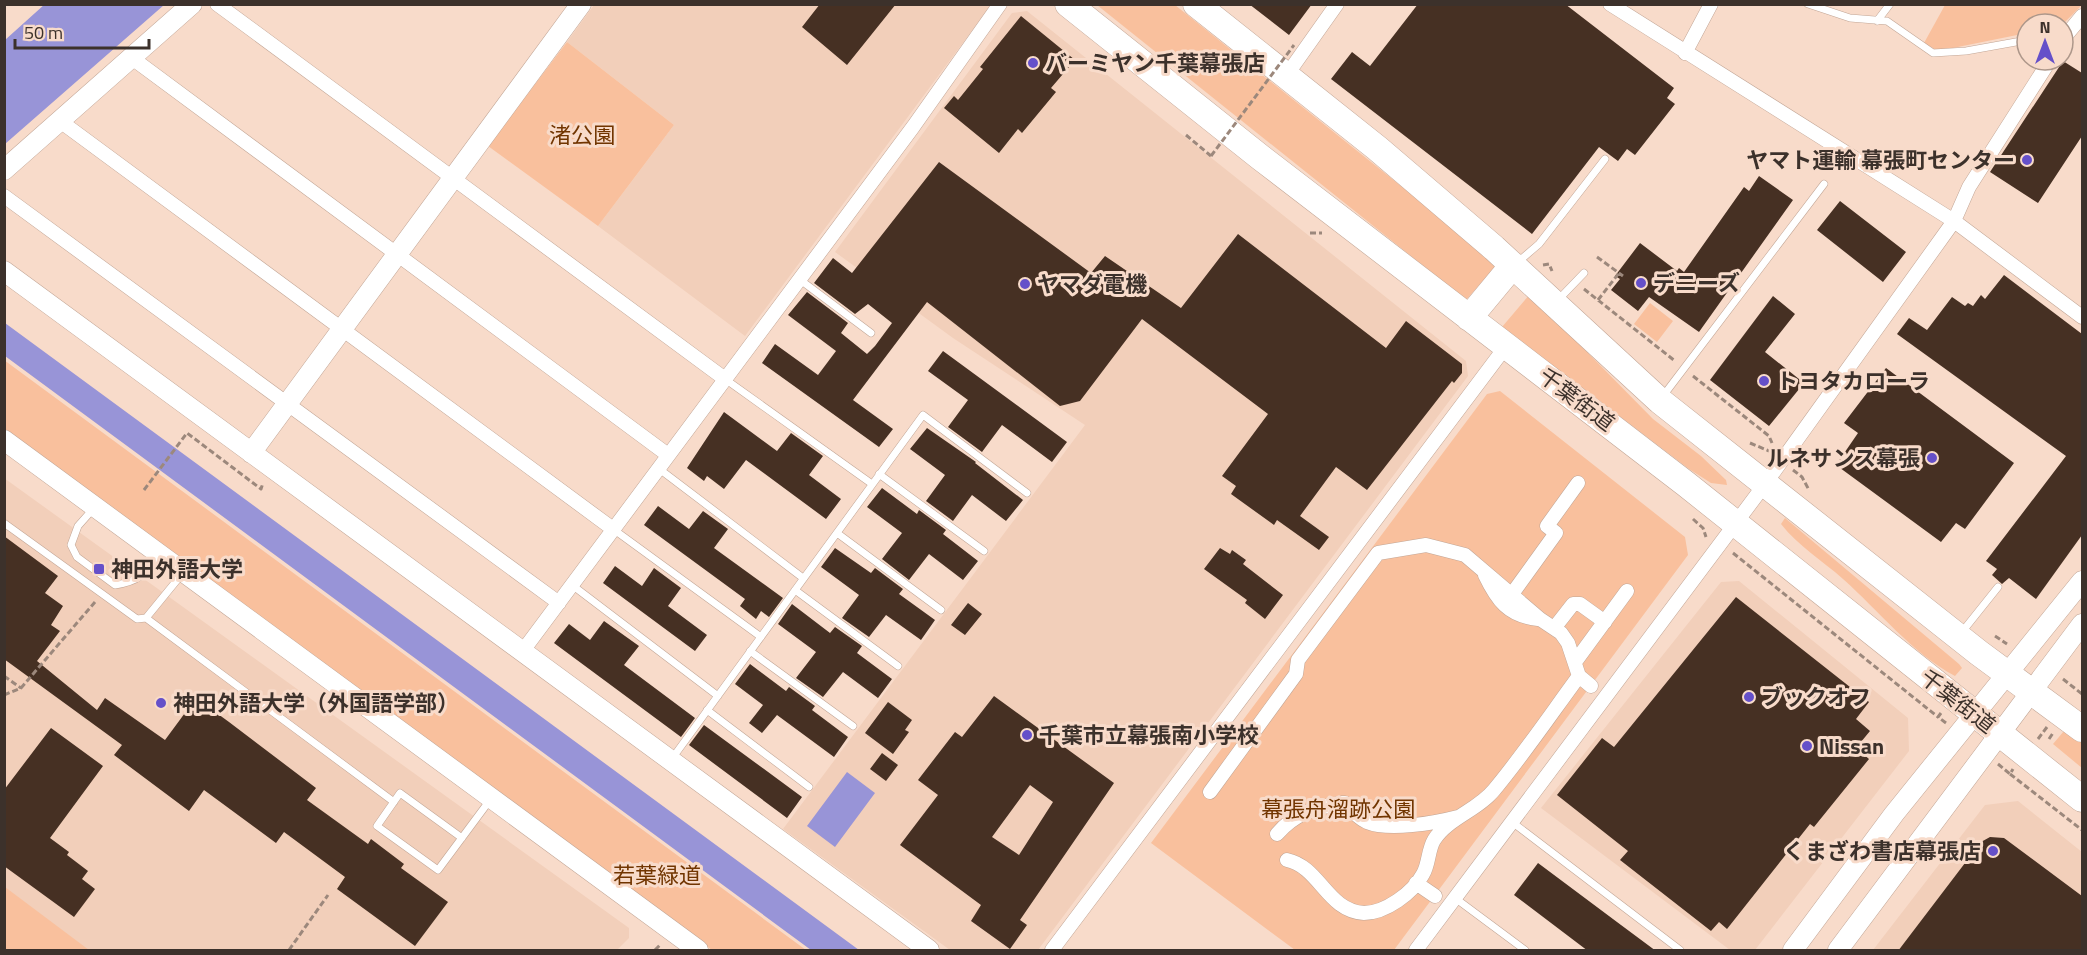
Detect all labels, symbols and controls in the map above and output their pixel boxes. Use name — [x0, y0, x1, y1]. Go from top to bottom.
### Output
scale bar — [15, 12, 148, 50]
north arrow — [2015, 12, 2075, 72]
text: N — [2039, 15, 2051, 39]
text: 50 m — [24, 19, 63, 46]
place label: バーミヤン千葉幕張店 — [1045, 46, 1265, 80]
marker: バーミヤン千葉幕張店 — [1026, 56, 1040, 70]
park label: 渚公園 — [549, 118, 615, 152]
place label: ヤマト運輸 幕張町センター — [1746, 143, 2015, 177]
marker: ヤマト運輸 幕張町センター — [2020, 153, 2034, 167]
place label: デニーズ — [1653, 266, 1740, 300]
place label: ヤマダ電機 — [1037, 267, 1147, 301]
marker: デニーズ — [1634, 276, 1648, 290]
marker: ヤマダ電機 — [1018, 277, 1032, 291]
street label: 千葉街道 — [1532, 359, 1622, 439]
place label: トヨタカローラ — [1776, 364, 1930, 398]
marker: トヨタカローラ — [1757, 374, 1771, 388]
place label: ルネサンス幕張 — [1766, 441, 1920, 475]
marker: ルネサンス幕張 — [1925, 451, 1939, 465]
place label: 神田外語大学 — [111, 552, 243, 586]
marker: 神田外語大学 — [92, 562, 106, 576]
street label: 千葉街道 — [1913, 661, 2003, 741]
place label: ブックオフ — [1761, 680, 1871, 714]
place label: 神田外語大学（外国語学部） — [173, 686, 459, 720]
marker: ブックオフ — [1742, 690, 1756, 704]
marker: 神田外語大学（外国語学部） — [154, 696, 168, 710]
place label: 千葉市立幕張南小学校 — [1039, 718, 1259, 752]
marker: 千葉市立幕張南小学校 — [1020, 728, 1034, 742]
place label: Nissan — [1819, 729, 1884, 763]
marker: Nissan — [1800, 739, 1814, 753]
park label: 幕張舟溜跡公園 — [1261, 792, 1415, 826]
place label: くまざわ書店幕張店 — [1783, 834, 1981, 868]
marker: くまざわ書店幕張店 — [1986, 844, 2000, 858]
park label: 若葉緑道 — [613, 858, 701, 892]

